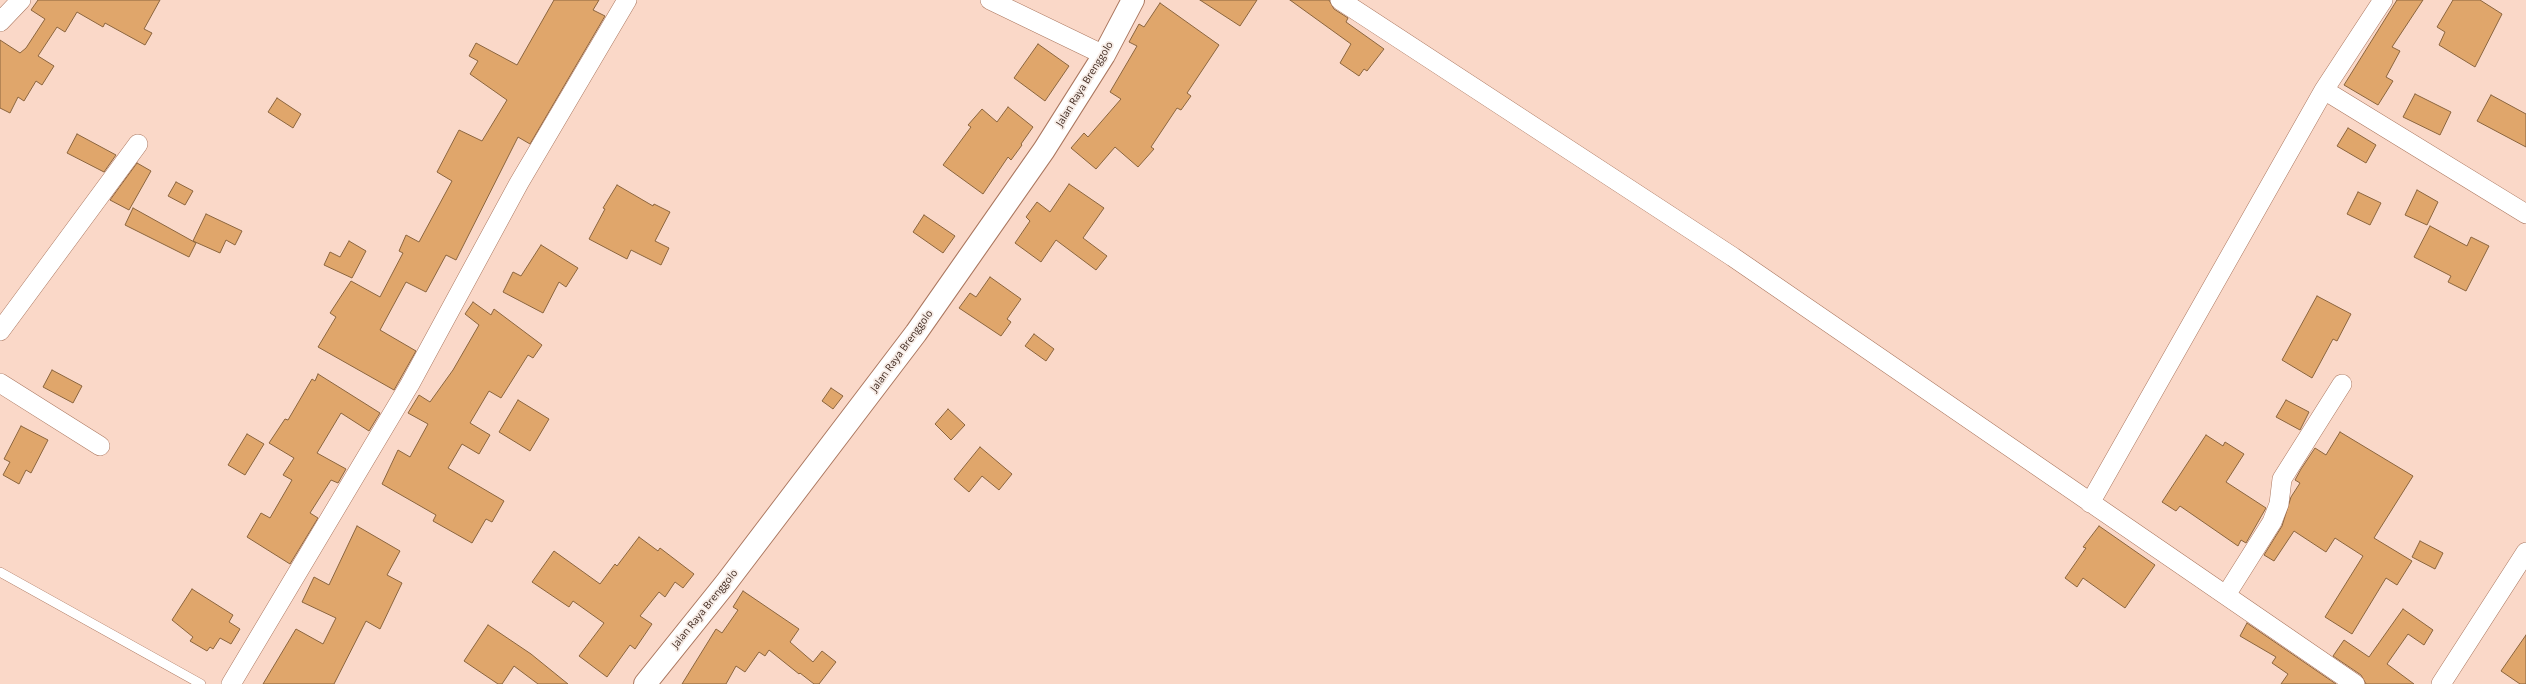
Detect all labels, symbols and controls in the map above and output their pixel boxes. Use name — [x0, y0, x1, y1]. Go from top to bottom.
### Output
street label: Jalan Raya Brenggolo — [1054, 39, 1116, 129]
street label: Jalan Raya Brenggolo — [868, 308, 936, 394]
street label: Jalan Raya Brenggolo — [670, 567, 740, 651]

